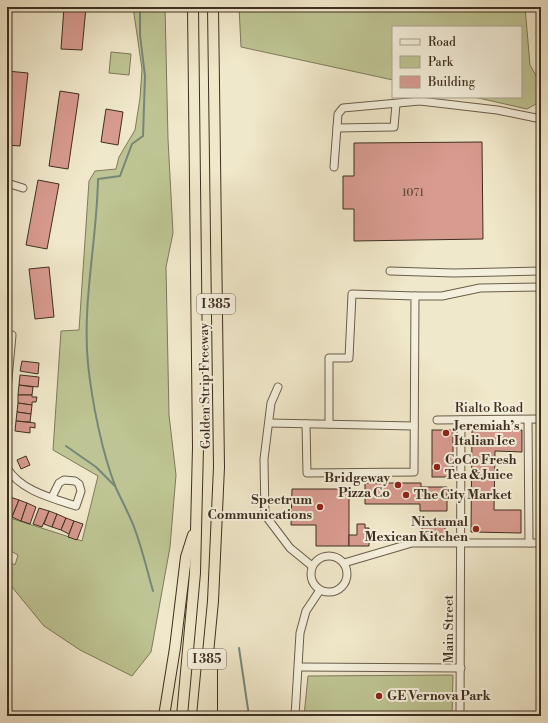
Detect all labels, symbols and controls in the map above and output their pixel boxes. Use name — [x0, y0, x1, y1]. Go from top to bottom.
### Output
legend — [392, 26, 522, 98]
text: Road — [428, 35, 456, 50]
text: Park — [428, 55, 454, 70]
text: Building — [427, 75, 476, 90]
house number: 1071 — [402, 186, 424, 200]
road number: I 385 — [197, 294, 235, 314]
street label: Golden Strip Freeway — [196, 322, 214, 449]
street label: Rialto Road — [455, 400, 524, 416]
place label: Jeremiah’s Italian Ice — [452, 418, 520, 449]
marker: Jeremiah’s Italian Ice — [441, 428, 451, 438]
place label: CoCo Fresh Tea & Juice — [445, 452, 517, 483]
marker: CoCo Fresh Tea & Juice — [432, 462, 442, 472]
place label: Bridgeway Pizza Co — [324, 470, 390, 501]
marker: Bridgeway Pizza Co — [393, 480, 403, 490]
place label: The City Market — [414, 487, 512, 503]
marker: The City Market — [401, 490, 411, 500]
place label: Spectrum Communications — [208, 492, 312, 523]
marker: Spectrum Communications — [315, 502, 325, 512]
place label: Nixtamal Mexican Kitchen — [364, 514, 469, 545]
marker: Nixtamal Mexican Kitchen — [471, 524, 481, 534]
street label: Main Street — [441, 595, 457, 663]
road number: I 385 — [188, 649, 226, 669]
place label: GE Vernova Park — [387, 688, 491, 704]
marker: GE Vernova Park — [374, 691, 384, 701]

